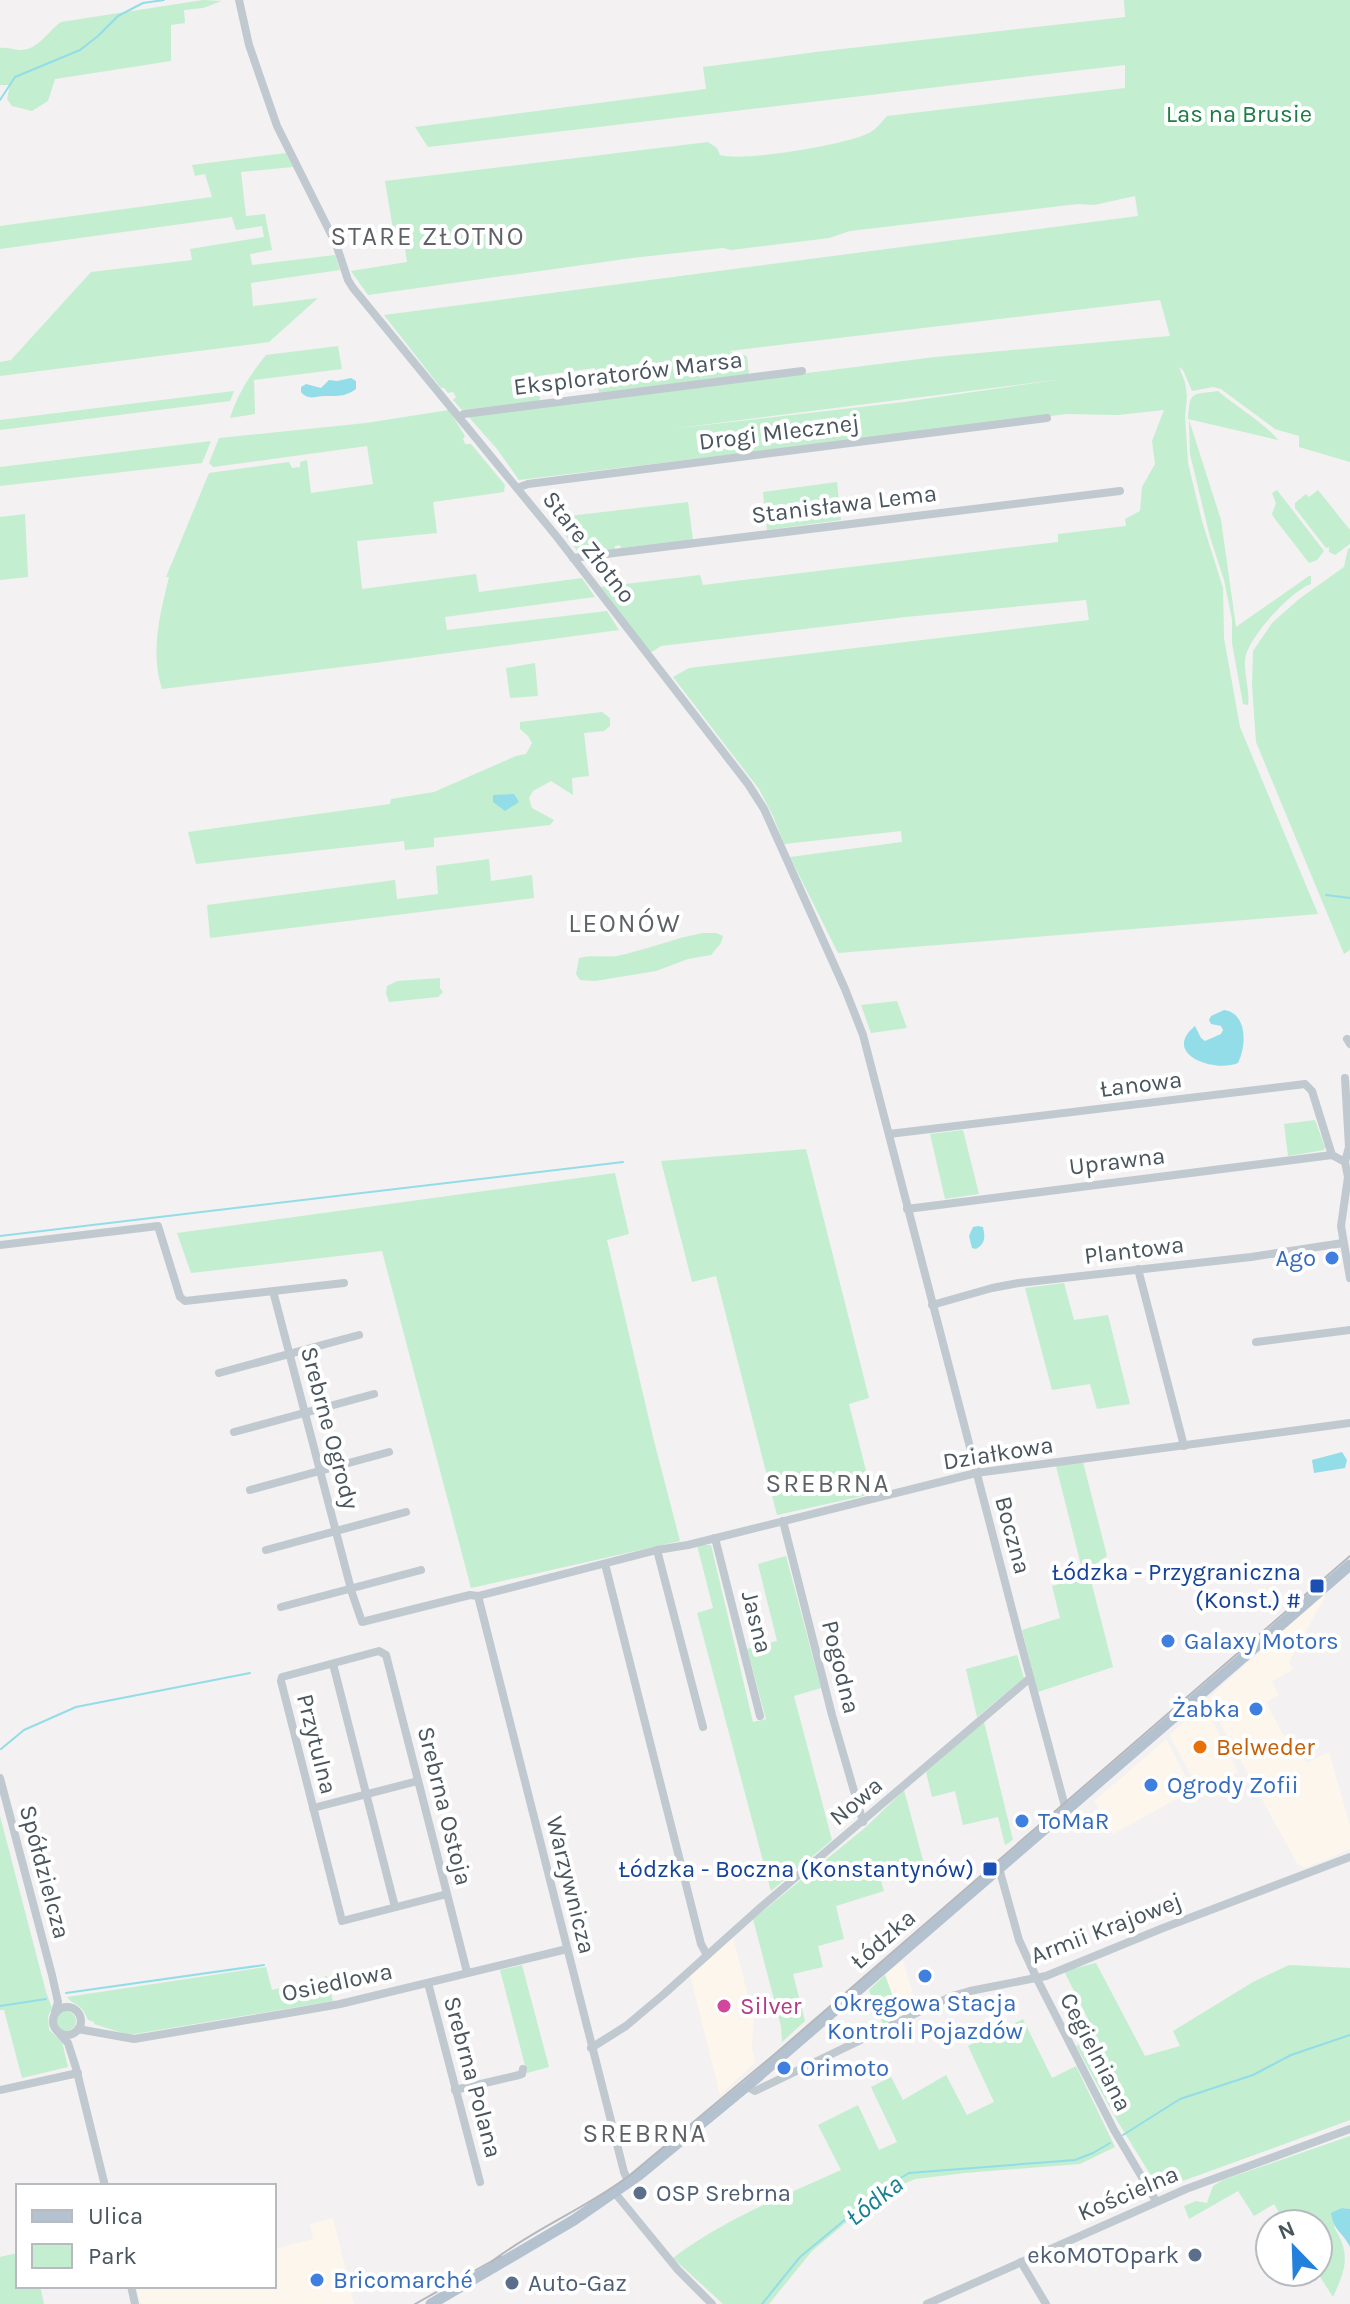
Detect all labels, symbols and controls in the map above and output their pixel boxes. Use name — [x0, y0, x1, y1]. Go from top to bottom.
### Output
park label: Las na Brusie — [1166, 100, 1312, 128]
district label: STARE ZŁOTNO — [330, 221, 526, 252]
street label: Eksploratorów Marsa — [512, 345, 744, 401]
street label: Drogi Mlecznej — [697, 408, 861, 456]
street label: Stanisława Lema — [750, 479, 938, 529]
street label: Stare Złotno — [537, 486, 641, 608]
district label: LEONÓW — [568, 907, 682, 939]
street label: Łanowa — [1098, 1065, 1184, 1103]
street label: Uprawna — [1067, 1141, 1167, 1181]
street label: Plantowa — [1082, 1230, 1186, 1270]
place label: Ago — [1276, 1244, 1316, 1272]
marker: Ago — [1323, 1249, 1341, 1267]
street label: Srebrne Ogrody — [295, 1344, 365, 1512]
street label: Działkowa — [941, 1430, 1055, 1476]
district label: SREBRNA — [765, 1468, 891, 1499]
street label: Boczna — [989, 1493, 1037, 1577]
place label: Łódzka - Przygraniczna (Konst.) # — [1052, 1558, 1301, 1614]
marker: Łódzka - Przygraniczna (Konst.) # — [1308, 1577, 1326, 1595]
street label: Jasna — [736, 1588, 778, 1656]
street label: Pogodna — [816, 1618, 866, 1716]
place label: Galaxy Motors — [1184, 1627, 1339, 1655]
marker: Galaxy Motors — [1159, 1632, 1177, 1650]
street label: Przytulna — [291, 1691, 343, 1797]
place label: Żabka — [1172, 1695, 1240, 1723]
marker: Żabka — [1247, 1700, 1265, 1718]
street label: Srebrna Ostoja — [412, 1724, 478, 1888]
place label: Belweder — [1216, 1733, 1315, 1761]
marker: Belweder — [1191, 1738, 1209, 1756]
street label: Nowa — [824, 1771, 888, 1831]
place label: Ogrody Zofii — [1167, 1771, 1299, 1799]
marker: Ogrody Zofii — [1142, 1776, 1160, 1794]
street label: Spółdzielcza — [14, 1802, 76, 1942]
place label: ToMaR — [1038, 1807, 1109, 1835]
marker: ToMaR — [1013, 1812, 1031, 1830]
street label: Warzywnicza — [540, 1813, 602, 1957]
place label: Łódzka - Boczna (Konstantynów) — [619, 1855, 974, 1883]
marker: Łódzka - Boczna (Konstantynów) — [981, 1860, 999, 1878]
street label: Armii Krajowej — [1027, 1886, 1185, 1970]
street label: Łódzka — [845, 1903, 921, 1975]
street label: Osiedlowa — [279, 1957, 395, 2007]
marker: Okręgowa Stacja Kontroli Pojazdów — [916, 1967, 934, 1985]
street label: Cegielniana — [1054, 1988, 1138, 2116]
place label: Okręgowa Stacja Kontroli Pojazdów — [827, 1989, 1023, 2045]
place label: Silver — [740, 1992, 802, 2020]
street label: Srebrna Polana — [438, 1993, 508, 2161]
marker: Silver — [715, 1997, 733, 2015]
place label: Orimoto — [800, 2054, 889, 2082]
marker: Orimoto — [775, 2059, 793, 2077]
district label: SREBRNA — [582, 2118, 708, 2149]
street label: Kościelna — [1073, 2159, 1183, 2227]
water label: Łódka — [840, 2168, 909, 2232]
place label: OSP Srebrna — [656, 2179, 791, 2207]
legend — [16, 2184, 276, 2288]
marker: OSP Srebrna — [631, 2184, 649, 2202]
text: Ulica — [88, 2202, 143, 2230]
north arrow — [1254, 2208, 1334, 2288]
text: N — [1274, 2215, 1299, 2246]
place label: ekoMOTOpark — [1027, 2241, 1179, 2269]
text: Park — [88, 2242, 137, 2270]
marker: ekoMOTOpark — [1186, 2246, 1204, 2264]
place label: Bricomarché — [333, 2266, 473, 2294]
place label: Auto-Gaz — [528, 2269, 627, 2297]
marker: Bricomarché — [308, 2271, 326, 2289]
marker: Auto-Gaz — [503, 2274, 521, 2292]

